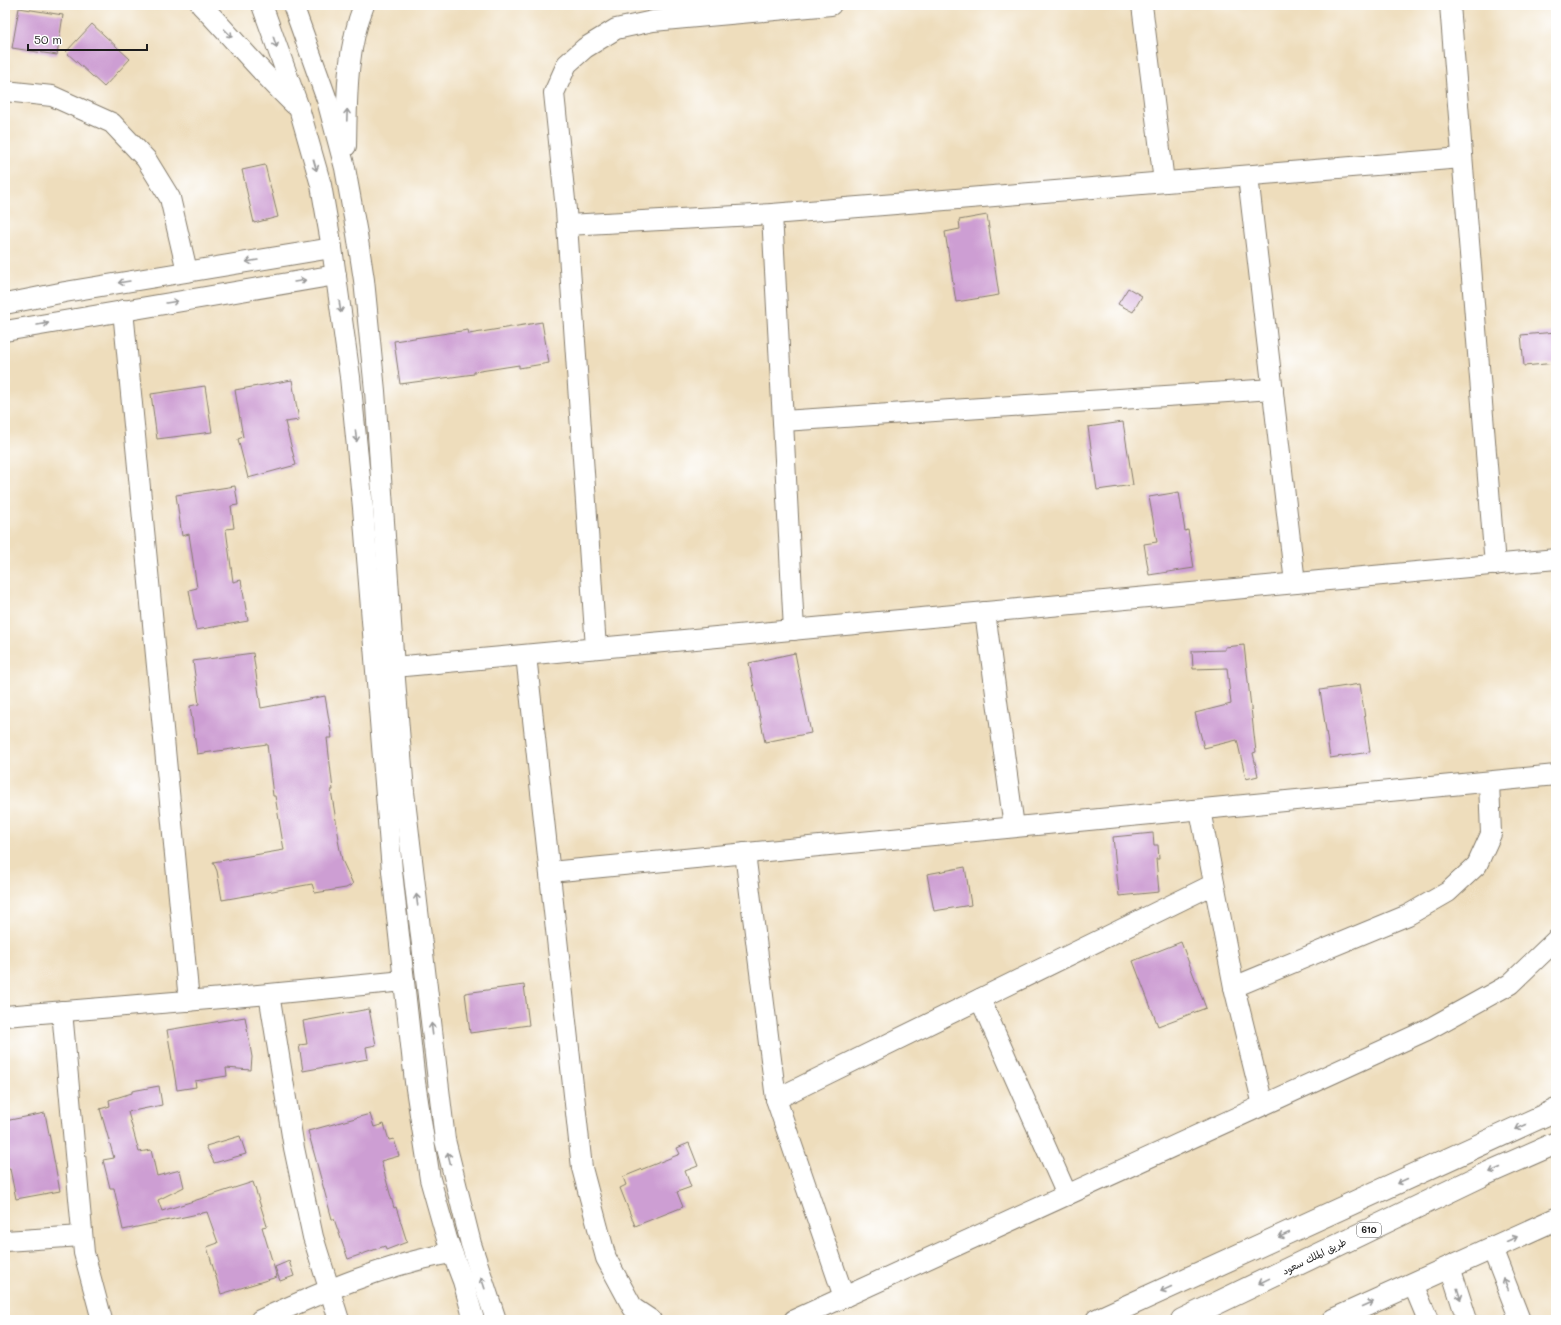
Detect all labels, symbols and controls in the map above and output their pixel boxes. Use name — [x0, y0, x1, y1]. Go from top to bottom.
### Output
scale bar — [28, 26, 147, 52]
one-way arrow — [223, 28, 233, 38]
text: 50 m — [34, 31, 62, 47]
one-way arrow — [272, 35, 279, 48]
one-way arrow — [343, 109, 351, 122]
one-way arrow — [312, 159, 319, 172]
one-way arrow — [246, 257, 259, 265]
one-way arrow — [293, 277, 306, 285]
one-way arrow — [117, 278, 130, 286]
one-way arrow — [165, 298, 178, 306]
one-way arrow — [336, 300, 344, 313]
one-way arrow — [37, 320, 50, 328]
one-way arrow — [352, 429, 359, 442]
one-way arrow — [413, 894, 421, 907]
one-way arrow — [428, 1023, 436, 1036]
one-way arrow — [1515, 1124, 1527, 1131]
one-way arrow — [445, 1151, 453, 1164]
one-way arrow — [1489, 1167, 1501, 1174]
one-way arrow — [1397, 1178, 1409, 1185]
road number: 610 — [1357, 1223, 1381, 1237]
one-way arrow — [1278, 1232, 1290, 1239]
street label: طريق الملك سعود — [1279, 1234, 1349, 1279]
one-way arrow — [1506, 1235, 1518, 1242]
one-way arrow — [479, 1277, 487, 1289]
one-way arrow — [1258, 1278, 1270, 1285]
one-way arrow — [1502, 1278, 1510, 1290]
one-way arrow — [1160, 1286, 1172, 1293]
one-way arrow — [1455, 1287, 1463, 1299]
one-way arrow — [1362, 1300, 1374, 1307]

